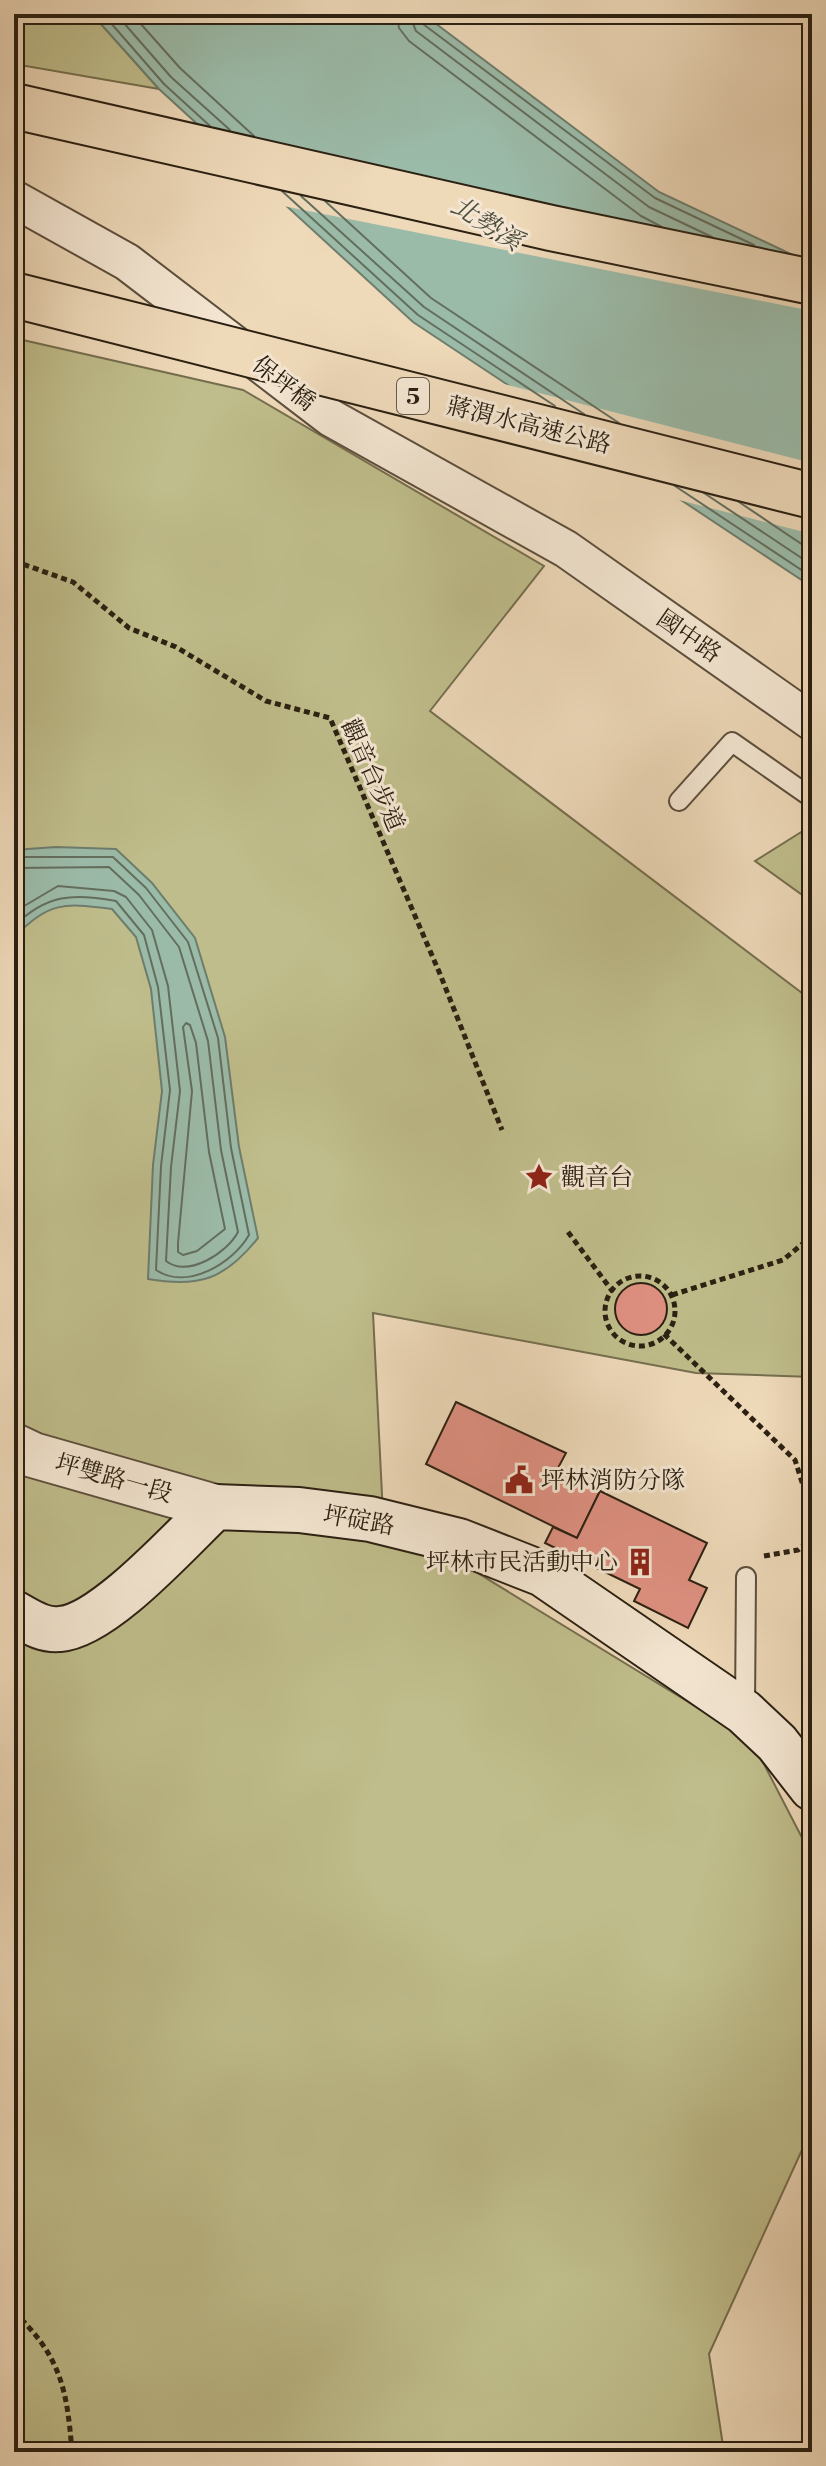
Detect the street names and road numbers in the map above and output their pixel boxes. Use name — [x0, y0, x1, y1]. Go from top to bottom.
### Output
street label: 保坪橋 — [246, 350, 321, 418]
road number: 5 — [397, 378, 429, 414]
street label: 蔣渭水高速公路 — [444, 391, 614, 461]
street label: 國中路 — [650, 604, 727, 670]
street label: 觀音台步道 — [334, 714, 410, 836]
street label: 坪雙路一段 — [52, 1448, 176, 1510]
street label: 坪碇路 — [321, 1500, 397, 1542]

